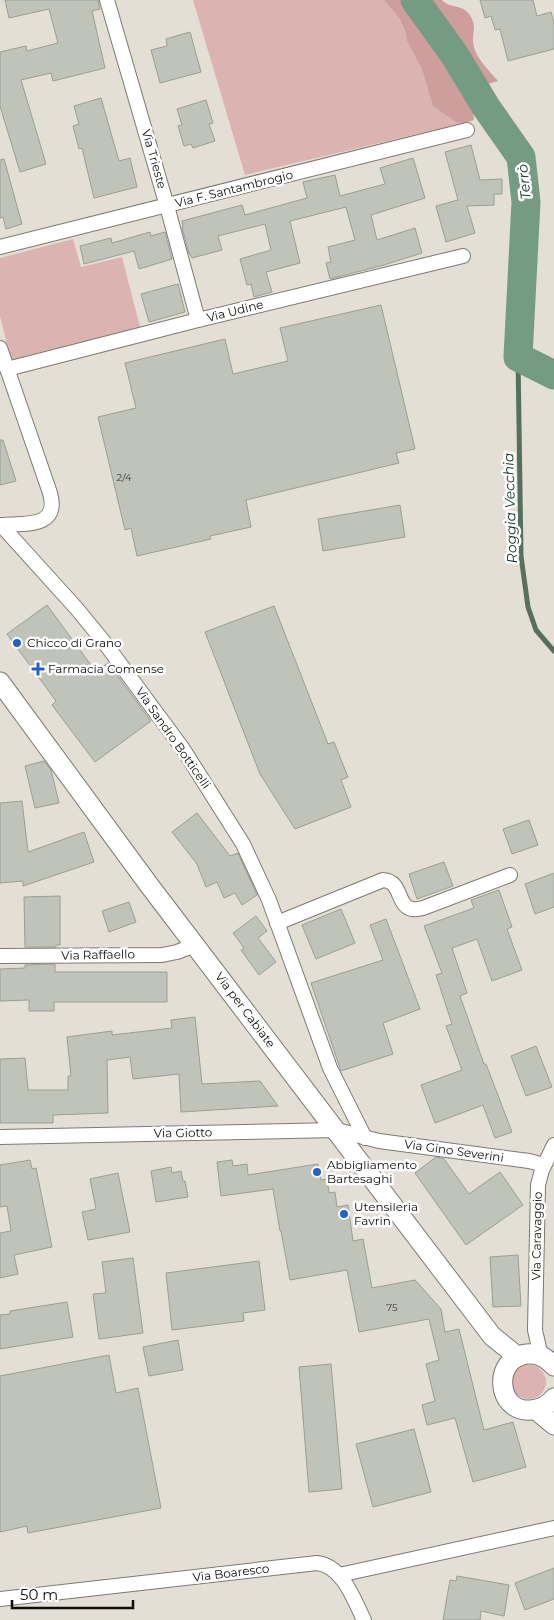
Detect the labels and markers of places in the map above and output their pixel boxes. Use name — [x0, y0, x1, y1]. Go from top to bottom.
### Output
place label: Chicco di Grano — [27, 635, 122, 650]
marker: Chicco di Grano — [11, 637, 23, 649]
place label: Farmacia Comense — [48, 661, 164, 676]
marker: Farmacia Comense — [32, 663, 44, 675]
place label: Abbigliamento Bartesaghi — [327, 1157, 417, 1186]
marker: Abbigliamento Bartesaghi — [311, 1166, 323, 1178]
place label: Utensileria Favrin — [354, 1199, 418, 1228]
marker: Utensileria Favrin — [338, 1208, 350, 1220]

